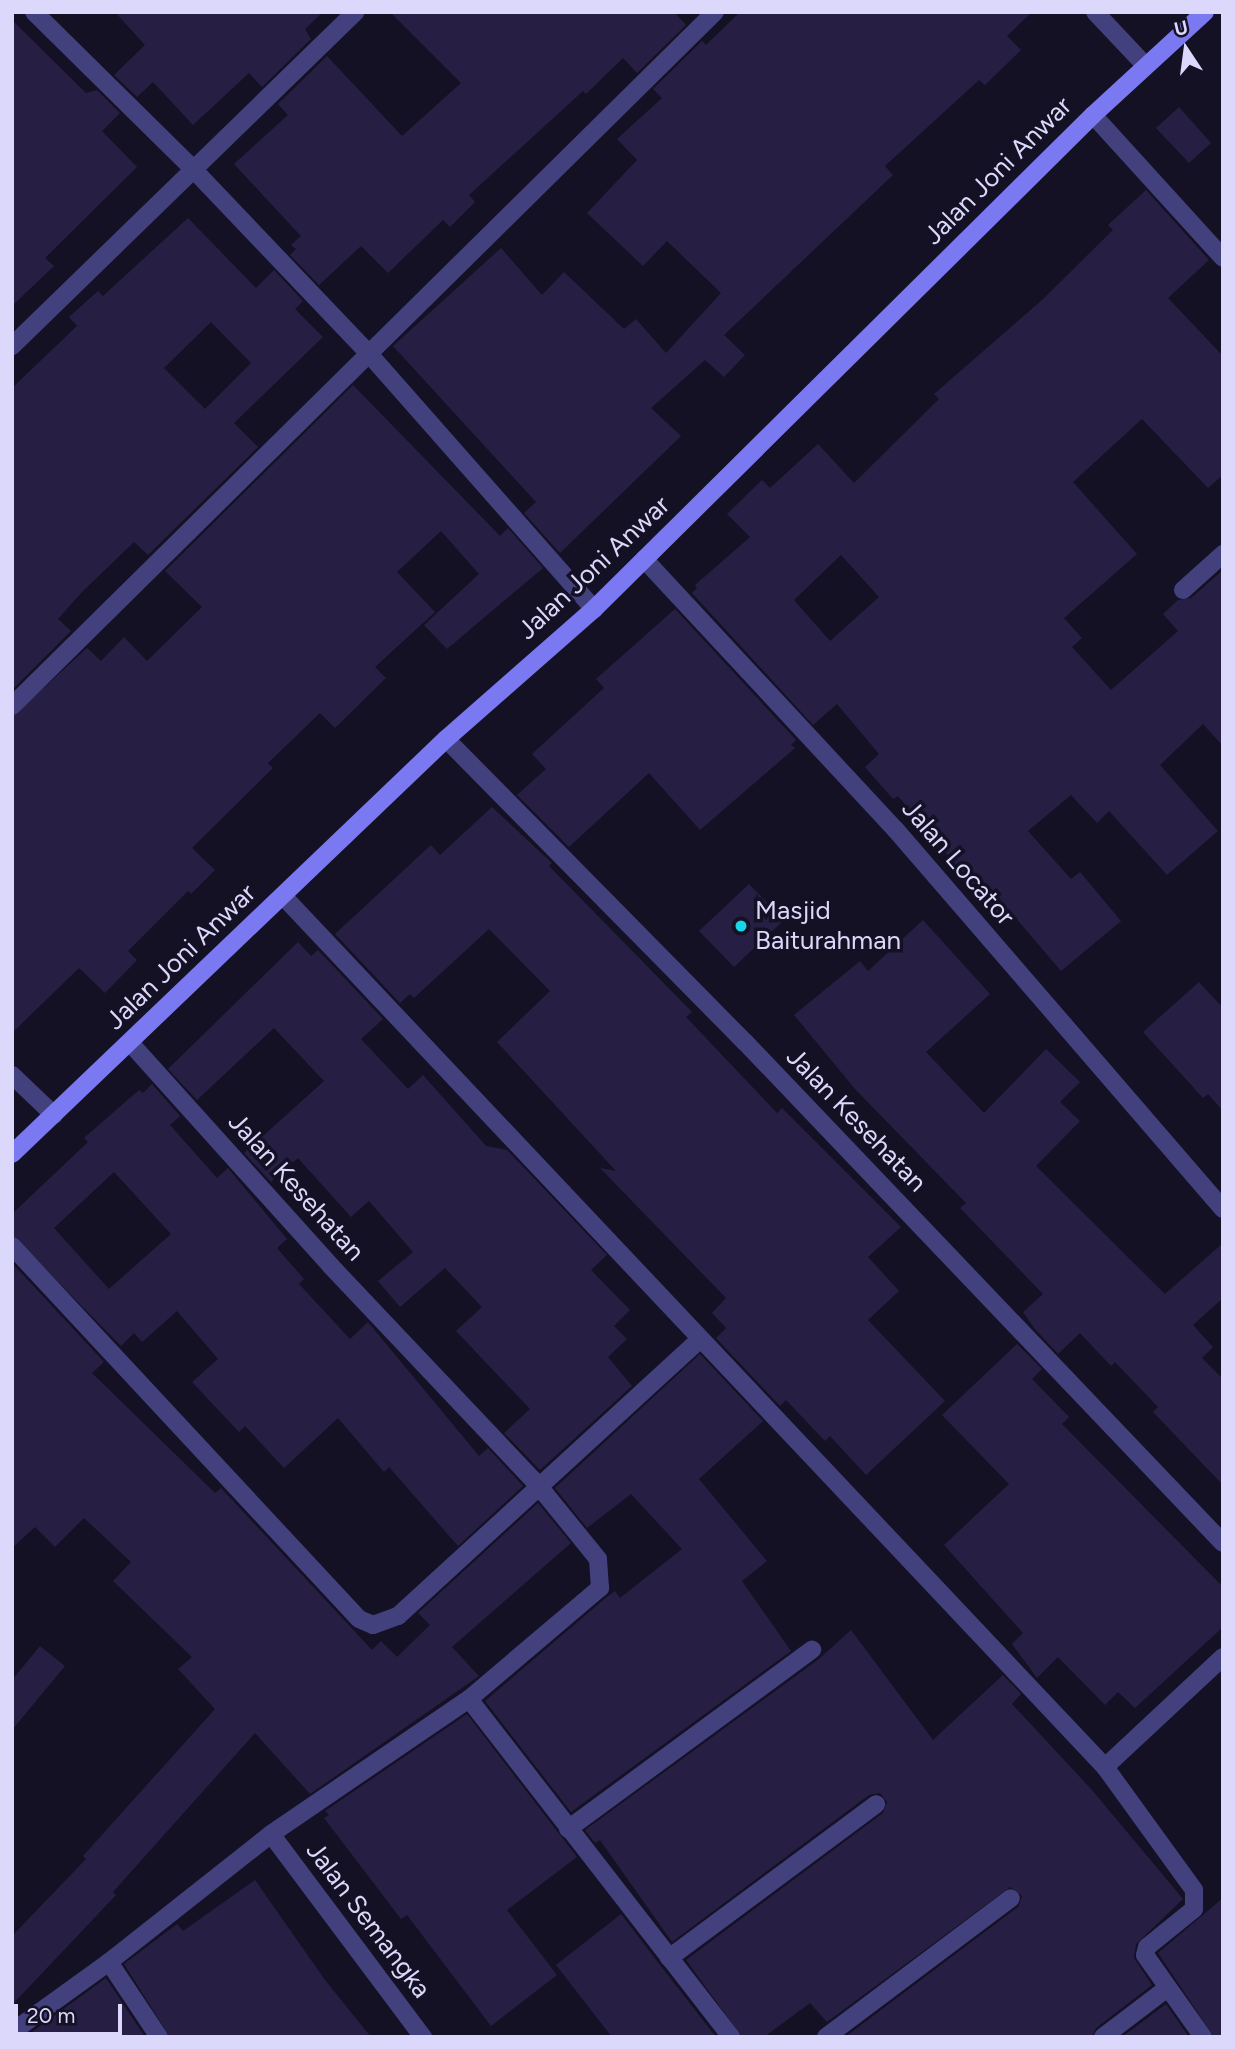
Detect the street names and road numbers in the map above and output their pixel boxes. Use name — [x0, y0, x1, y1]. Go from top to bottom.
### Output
street label: Jalan Joni Anwar — [918, 91, 1078, 251]
street label: Jalan Joni Anwar — [512, 490, 676, 646]
street label: Jalan Locator — [895, 794, 1021, 932]
street label: Jalan Joni Anwar — [100, 878, 262, 1036]
street label: Jalan Kesehatan — [779, 1042, 933, 1198]
street label: Jalan Kesehatan — [222, 1107, 370, 1267]
street label: Jalan Semangka — [299, 1836, 437, 2004]

